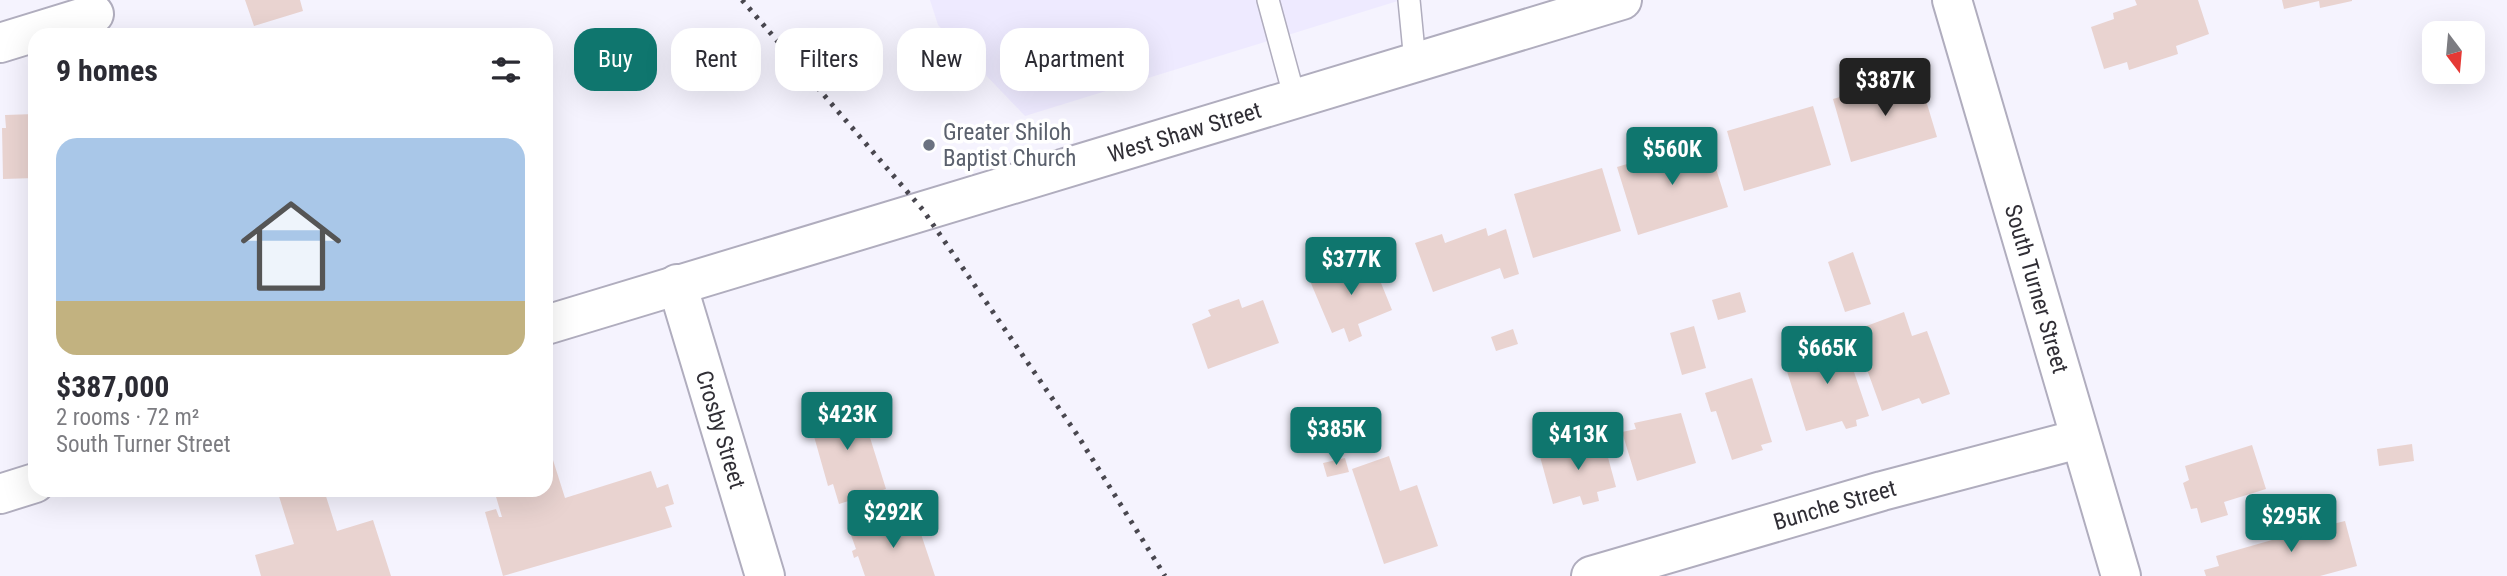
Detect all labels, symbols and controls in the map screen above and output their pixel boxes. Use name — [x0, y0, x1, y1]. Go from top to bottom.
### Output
north arrow — [2422, 21, 2485, 84]
map controls — [2422, 21, 2485, 84]
chip: Buy — [574, 28, 657, 91]
chip: Rent — [671, 28, 761, 91]
chip: Filters — [775, 28, 883, 91]
chip: New — [897, 28, 986, 91]
chip: Apartment — [1000, 28, 1149, 91]
icon: filters — [487, 51, 525, 89]
text: 9 homes — [56, 53, 158, 88]
pin: $387K — [1836, 58, 1934, 118]
text: $387K — [1855, 67, 1915, 94]
street label: West Shaw Street — [1105, 96, 1264, 168]
place label: Greater Shiloh Baptist Church — [943, 119, 1076, 172]
pin: $560K — [1623, 128, 1721, 187]
text: $560K — [1642, 136, 1702, 163]
marker: Greater Shiloh Baptist Church — [921, 137, 937, 153]
icon: home — [228, 183, 354, 309]
street label: South Turner Street — [1999, 201, 2074, 376]
pin: $377K — [1302, 238, 1400, 297]
text: $377K — [1321, 246, 1381, 273]
pin: $665K — [1778, 326, 1876, 386]
text: $665K — [1797, 335, 1857, 362]
street label: Crosby Street — [690, 367, 751, 492]
text: $387,000 — [56, 369, 169, 404]
pin: $423K — [798, 392, 896, 452]
text: $423K — [817, 401, 877, 428]
text: 2 rooms · 72 m² — [56, 404, 199, 431]
pin: $385K — [1287, 407, 1385, 467]
pin: $413K — [1529, 412, 1627, 472]
text: $385K — [1306, 416, 1366, 443]
text: $413K — [1548, 421, 1608, 448]
text: South Turner Street — [56, 431, 230, 458]
street label: Bunche Street — [1770, 474, 1899, 535]
pin: $292K — [844, 490, 942, 550]
pin: $295K — [2242, 494, 2340, 554]
text: $292K — [863, 499, 923, 526]
text: $295K — [2261, 503, 2321, 530]

